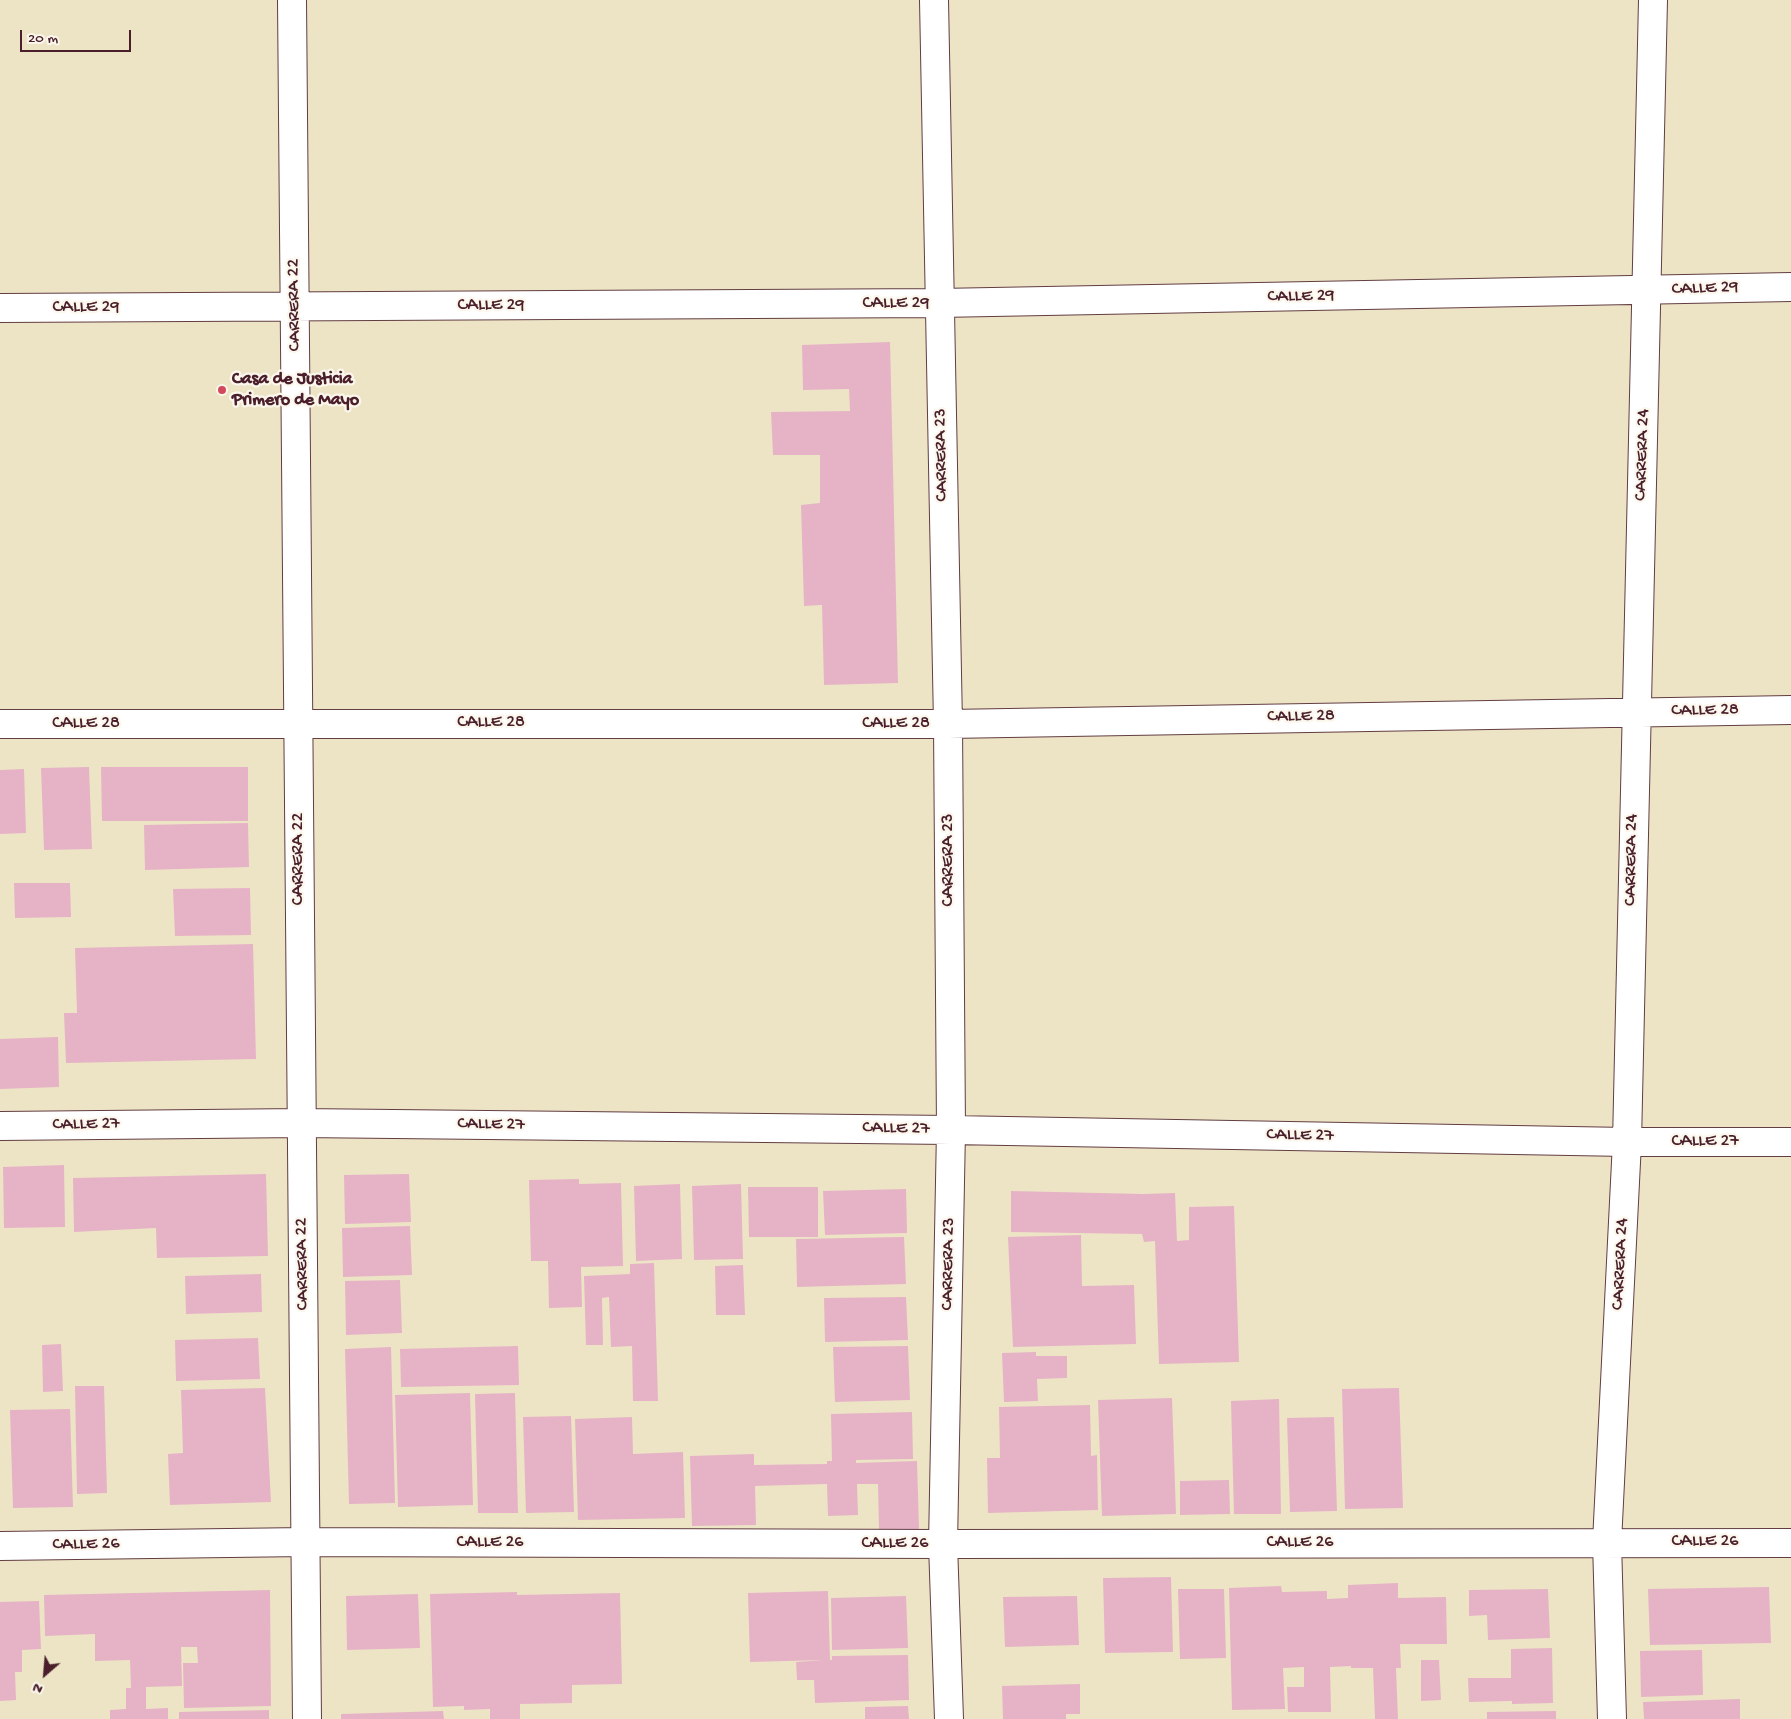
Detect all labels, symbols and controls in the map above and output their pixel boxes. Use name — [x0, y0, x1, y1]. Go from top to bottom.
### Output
scale bar — [22, 20, 134, 52]
text: 20 m — [28, 30, 58, 48]
street label: CARRERA 22 — [283, 259, 307, 351]
street label: CALLE 29 — [1671, 277, 1739, 301]
street label: CALLE 29 — [1267, 286, 1335, 308]
street label: CALLE 29 — [863, 293, 929, 315]
street label: CALLE 29 — [458, 295, 524, 317]
street label: CALLE 29 — [53, 297, 119, 319]
place label: Casa de Justicia Primero de Mayo — [232, 369, 359, 412]
marker: Casa de Justicia Primero de Mayo — [216, 384, 228, 396]
street label: CARRERA 23 — [930, 408, 954, 502]
street label: CARRERA 24 — [1631, 409, 1655, 501]
street label: CALLE 28 — [1671, 700, 1739, 722]
street label: CALLE 28 — [1267, 706, 1335, 728]
street label: CALLE 28 — [457, 712, 525, 734]
street label: CALLE 28 — [52, 713, 120, 735]
street label: CALLE 28 — [862, 713, 930, 735]
street label: CARRERA 22 — [288, 813, 310, 905]
street label: CARRERA 23 — [938, 814, 960, 906]
street label: CARRERA 24 — [1620, 814, 1644, 906]
street label: CALLE 27 — [52, 1114, 120, 1136]
street label: CALLE 27 — [457, 1114, 525, 1136]
street label: CALLE 27 — [862, 1118, 930, 1140]
street label: CALLE 27 — [1266, 1125, 1334, 1147]
street label: CALLE 27 — [1671, 1131, 1739, 1153]
street label: CARRERA 23 — [937, 1217, 961, 1311]
street label: CARRERA 24 — [1608, 1217, 1634, 1311]
street label: CARRERA 22 — [291, 1218, 315, 1310]
street label: CALLE 26 — [1672, 1531, 1738, 1553]
street label: CALLE 26 — [457, 1532, 523, 1554]
street label: CALLE 26 — [1267, 1532, 1333, 1554]
street label: CALLE 26 — [862, 1533, 928, 1555]
street label: CALLE 26 — [52, 1534, 120, 1556]
north arrow — [20, 1649, 70, 1699]
text: N — [30, 1678, 46, 1697]

